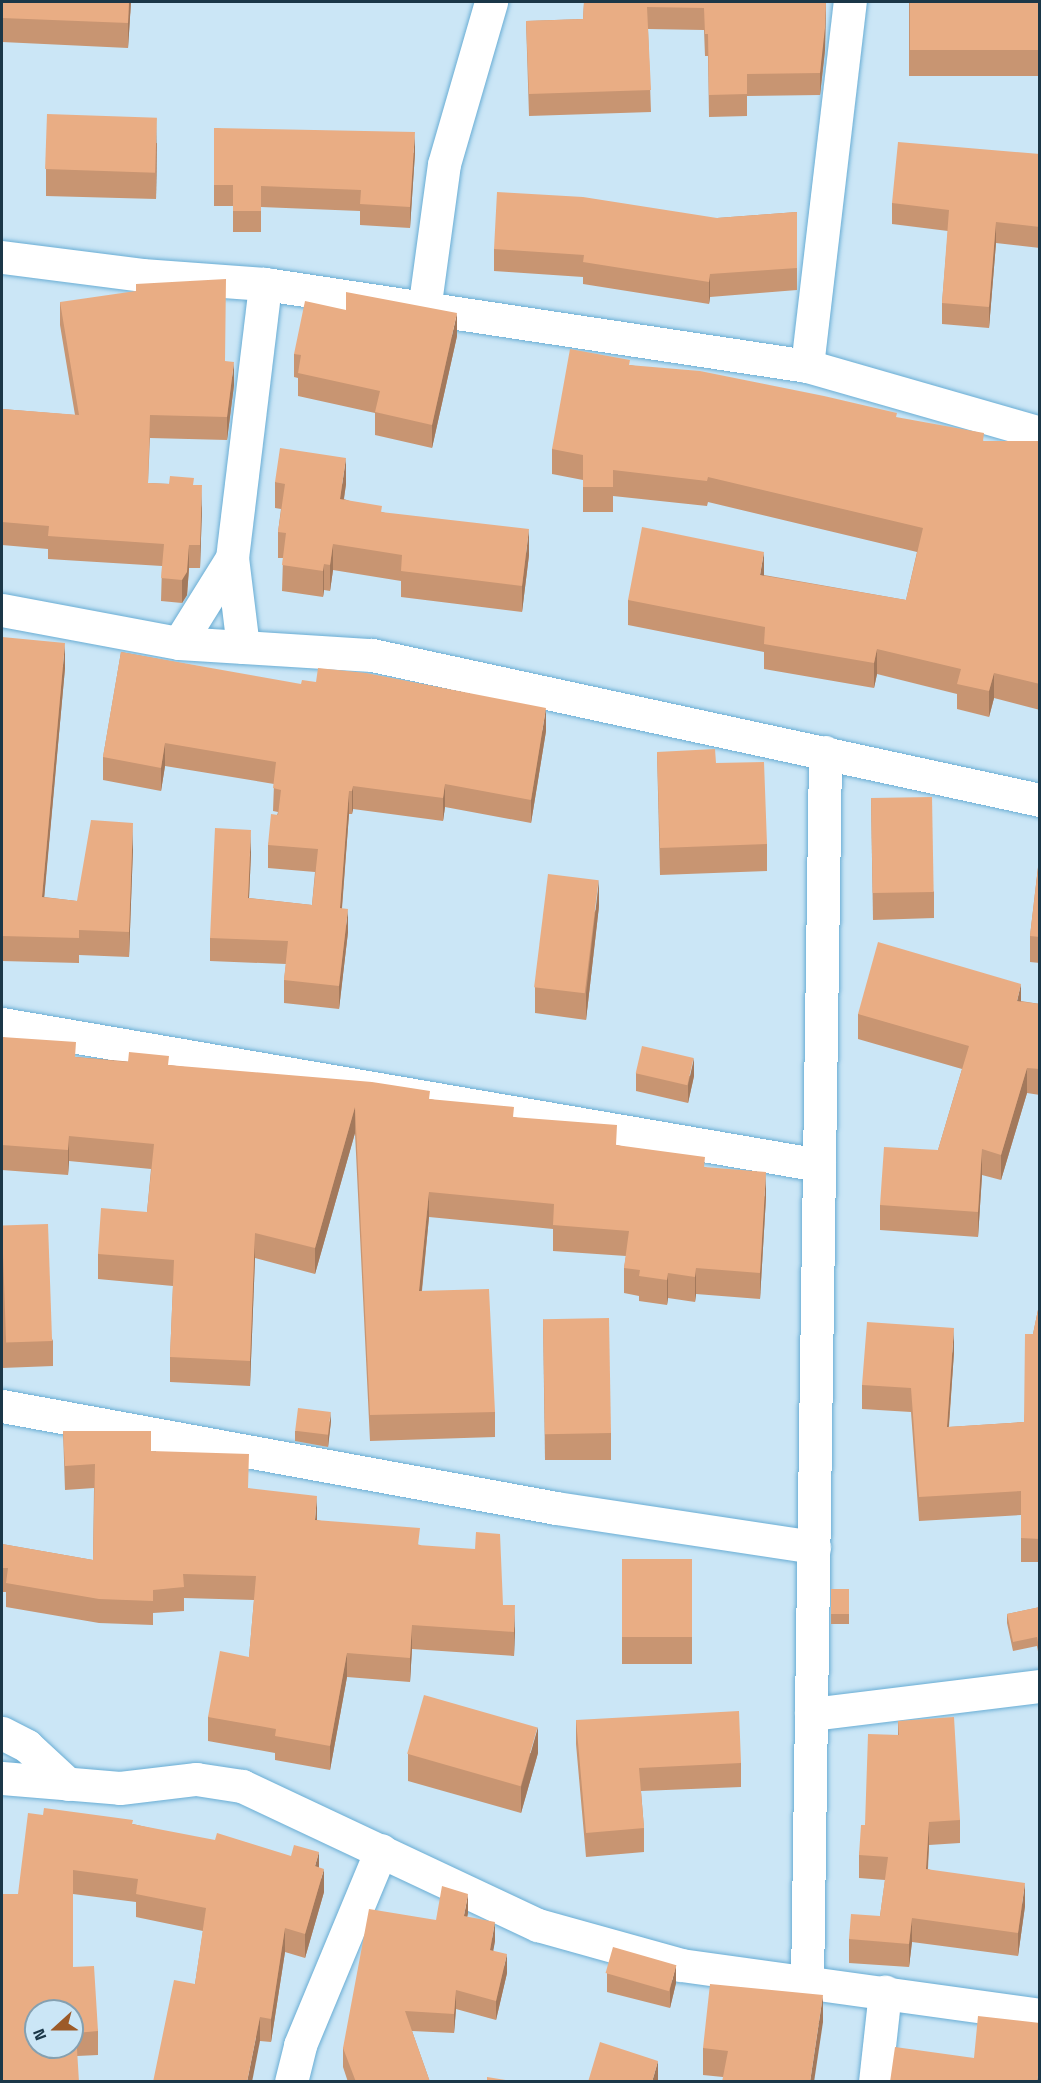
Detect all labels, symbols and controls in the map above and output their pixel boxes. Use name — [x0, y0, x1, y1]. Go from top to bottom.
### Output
north arrow — [24, 1999, 84, 2059]
text: N — [26, 2025, 52, 2044]

